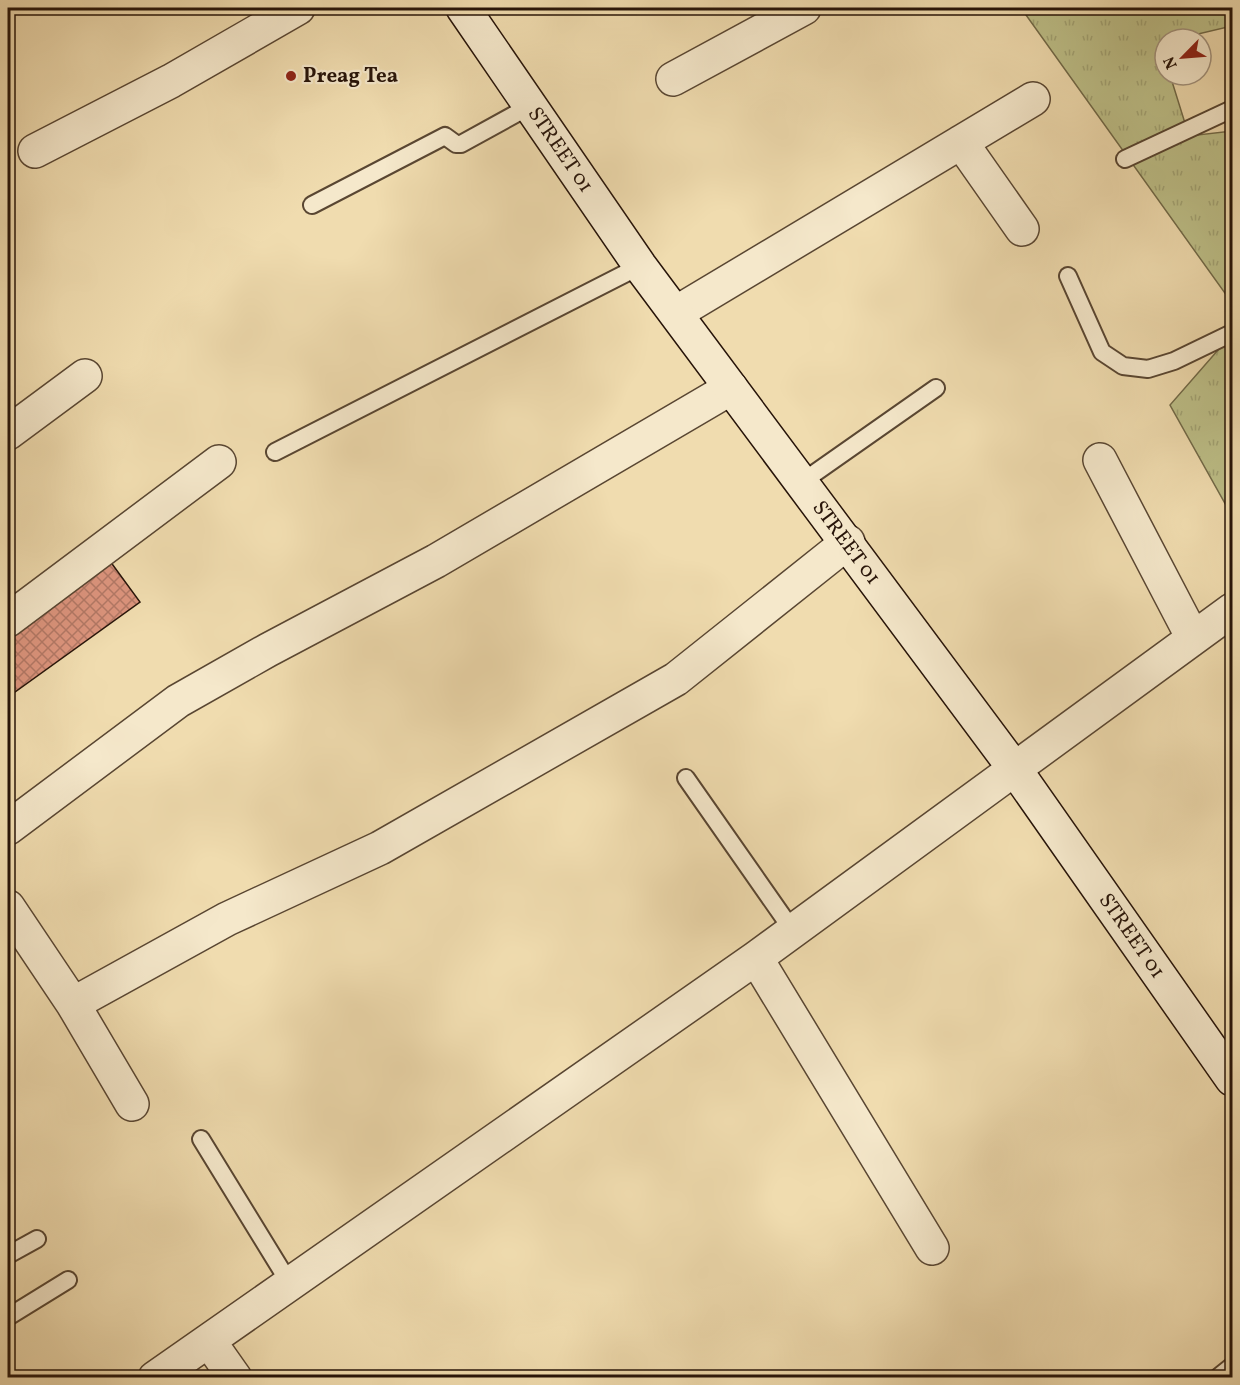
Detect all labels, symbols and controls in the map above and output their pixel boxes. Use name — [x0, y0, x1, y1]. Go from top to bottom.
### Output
north arrow — [1153, 27, 1213, 87]
text: N — [1159, 52, 1184, 72]
place label: Preag Tea — [303, 62, 398, 91]
marker: Preag Tea — [284, 69, 298, 83]
street label: STREET 01 — [521, 101, 600, 199]
street label: STREET 01 — [805, 495, 887, 591]
street label: STREET 01 — [1092, 887, 1172, 985]

